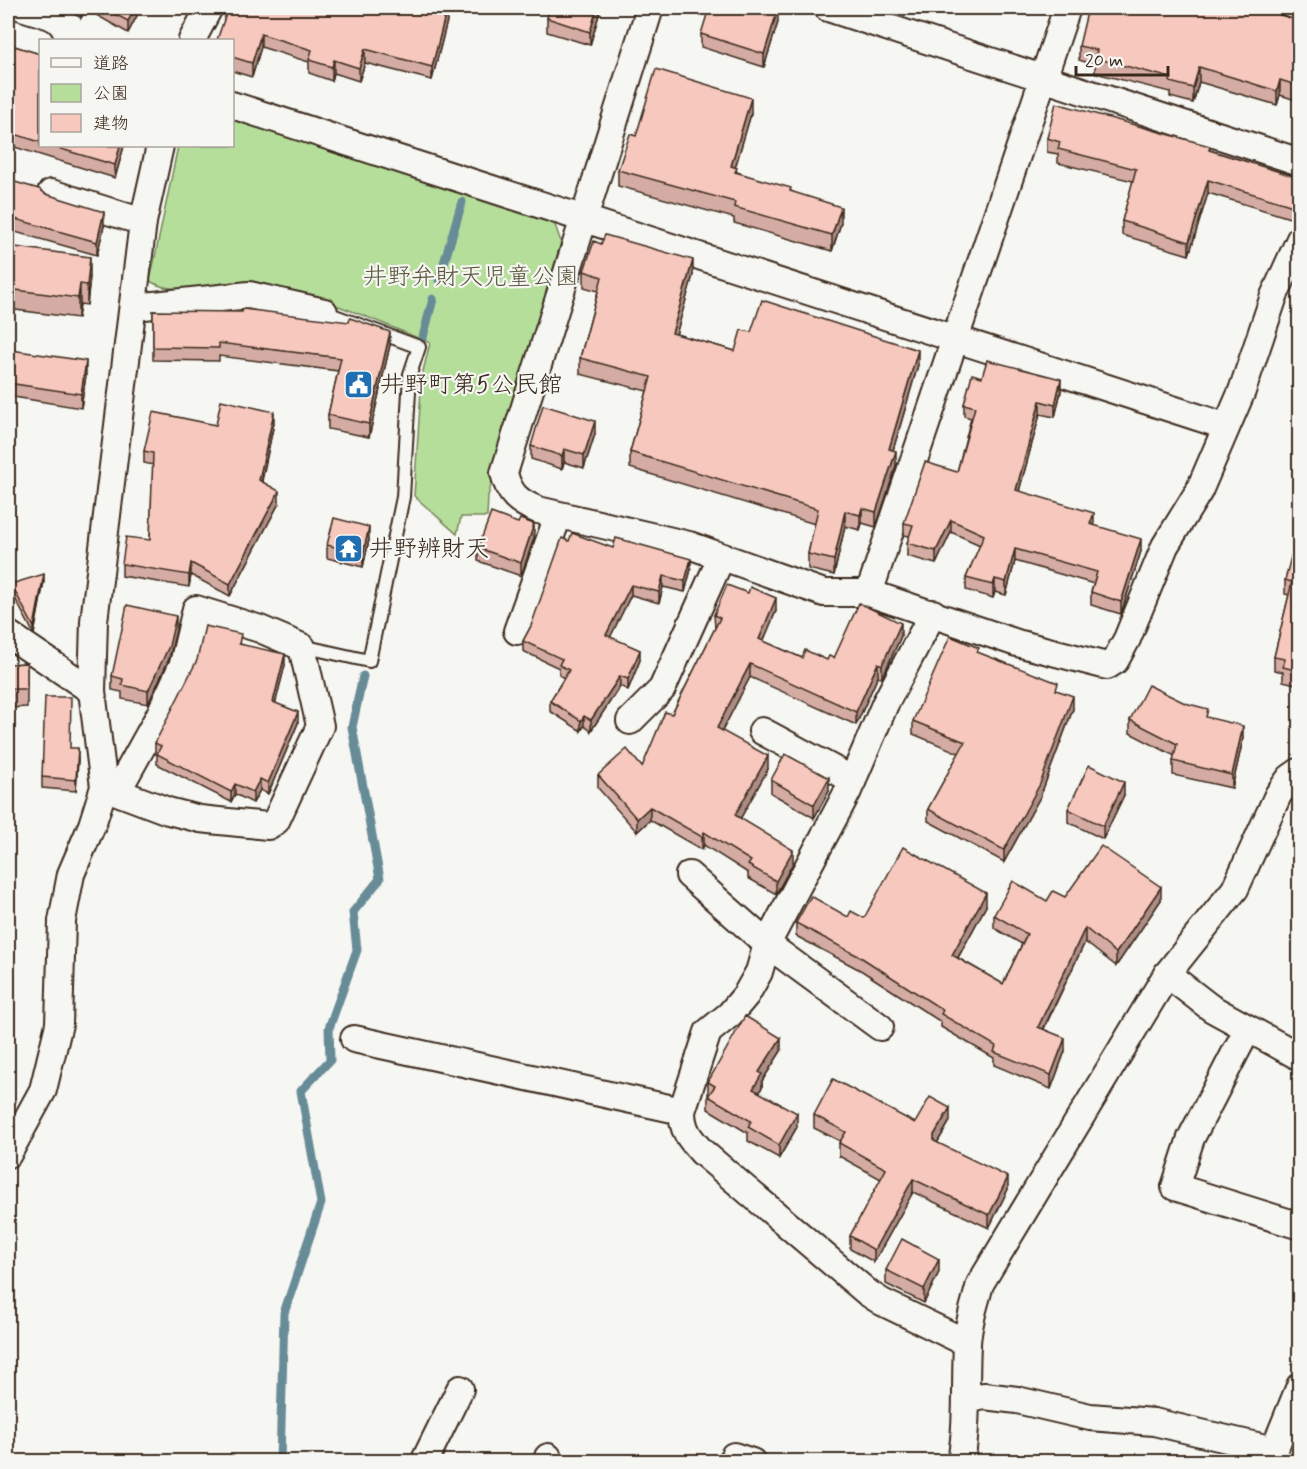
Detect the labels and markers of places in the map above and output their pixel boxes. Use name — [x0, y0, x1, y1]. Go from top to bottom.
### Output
public building icon: 井野町第5公民館 — [343, 369, 375, 401]
place label: 井野町第5公民館 — [380, 370, 562, 401]
temple icon: 井野辨財天 — [332, 533, 364, 565]
place label: 井野辨財天 — [369, 534, 489, 565]

